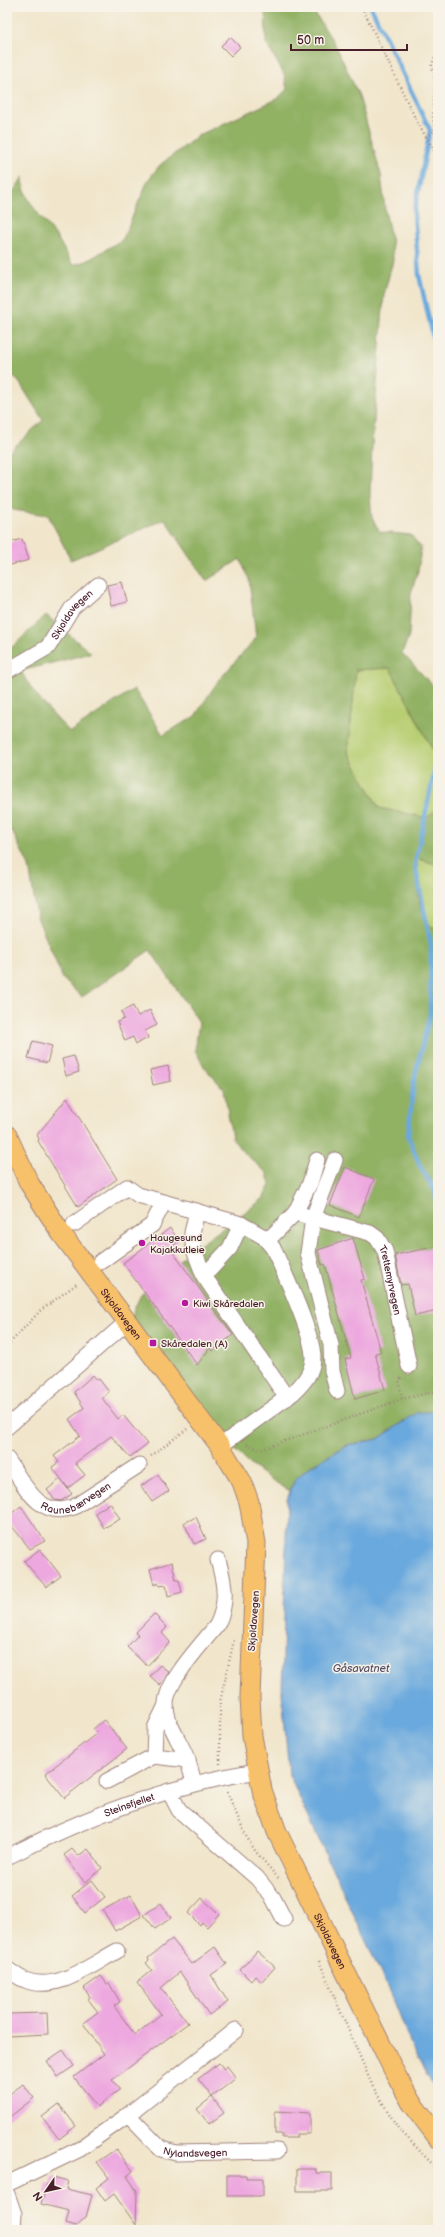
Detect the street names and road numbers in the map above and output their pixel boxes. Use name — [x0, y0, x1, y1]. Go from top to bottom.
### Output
street label: Skjoldavegen — [49, 587, 96, 642]
street label: Trettemyrvegen — [376, 1243, 403, 1316]
street label: Skjoldavegen — [98, 1286, 144, 1343]
street label: Raunebærvegen — [38, 1480, 113, 1517]
street label: Skjoldavegen — [246, 1590, 262, 1652]
street label: Steinsfjellet — [103, 1791, 156, 1820]
street label: Skjoldavegen — [311, 1911, 348, 1972]
street label: Nylandsvegen — [162, 2145, 228, 2160]

